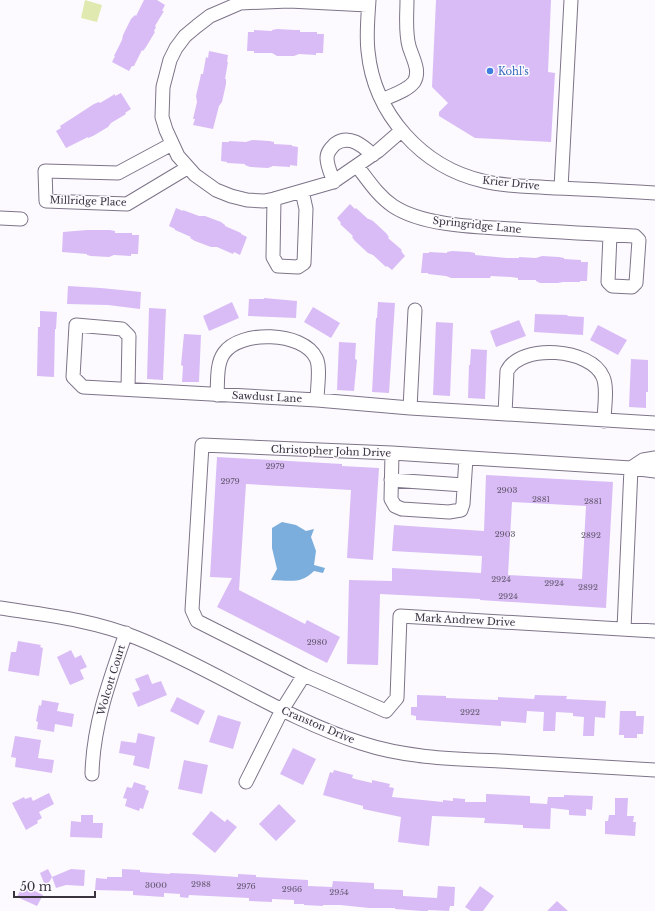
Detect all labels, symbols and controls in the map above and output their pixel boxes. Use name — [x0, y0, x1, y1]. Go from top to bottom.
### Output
place label: Kohl's — [498, 65, 529, 78]
marker: Kohl's — [485, 66, 495, 76]
street label: Krier Drive — [482, 174, 541, 193]
street label: Millridge Place — [49, 193, 127, 209]
street label: Springridge Lane — [432, 214, 522, 236]
street label: Sawdust Lane — [232, 389, 303, 405]
street label: Christopher John Drive — [271, 442, 392, 460]
house number: 2979 — [265, 461, 285, 471]
house number: 2979 — [220, 476, 240, 486]
house number: 2903 — [497, 485, 517, 495]
house number: 2881 — [532, 494, 551, 504]
house number: 2881 — [584, 496, 603, 506]
house number: 2903 — [495, 529, 515, 539]
house number: 2892 — [581, 530, 601, 540]
house number: 2924 — [491, 574, 511, 584]
house number: 2924 — [544, 578, 564, 588]
house number: 2892 — [578, 582, 598, 592]
house number: 2924 — [498, 591, 518, 601]
street label: Mark Andrew Drive — [414, 611, 516, 629]
house number: 2980 — [307, 637, 328, 647]
street label: Wolcott Court — [94, 643, 128, 718]
street label: Cranston Drive — [279, 704, 357, 746]
house number: 2922 — [460, 707, 480, 717]
scale bar — [14, 873, 95, 899]
text: 50 m — [20, 879, 52, 894]
house number: 2988 — [191, 879, 211, 889]
house number: 3000 — [145, 880, 167, 890]
house number: 2976 — [236, 881, 256, 891]
house number: 2966 — [282, 884, 302, 894]
house number: 2954 — [329, 887, 349, 897]

